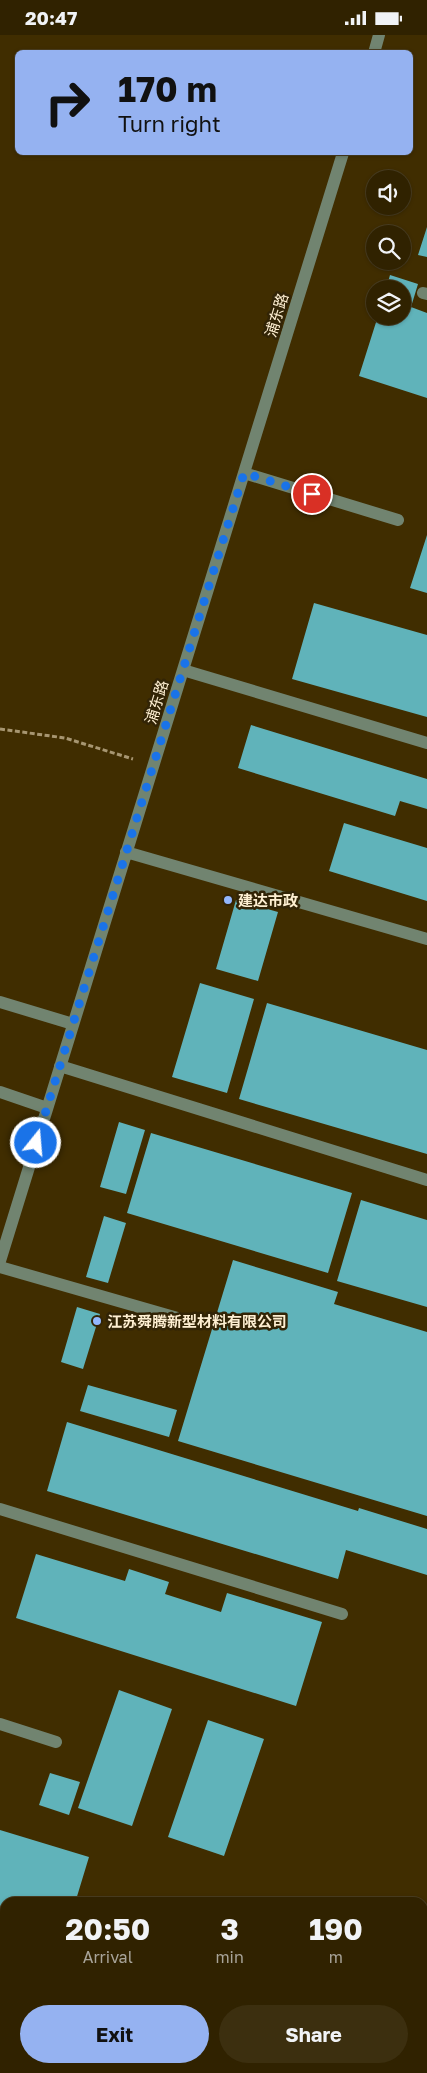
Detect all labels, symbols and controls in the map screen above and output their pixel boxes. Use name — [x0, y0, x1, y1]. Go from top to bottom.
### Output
text: 20:47 — [25, 6, 77, 29]
text: 170 m — [118, 68, 217, 110]
icon: right — [35, 70, 100, 135]
text: Turn right — [118, 110, 221, 137]
map controls — [366, 170, 411, 325]
button: sound — [366, 170, 411, 215]
button: search — [366, 225, 411, 270]
button: layers — [366, 280, 411, 325]
street label: 浦东路 — [261, 291, 291, 339]
pin — [291, 473, 333, 515]
icon: arrive — [298, 480, 326, 508]
street label: 浦东路 — [141, 678, 171, 726]
place label: 建达市政 — [238, 891, 298, 909]
marker: 建达市政 — [222, 894, 234, 906]
position arrow — [9, 1116, 61, 1168]
place label: 江苏舜腾新型材料有限公司 — [107, 1312, 287, 1330]
marker: 江苏舜腾新型材料有限公司 — [91, 1315, 103, 1327]
text: 20:50 — [65, 1911, 150, 1947]
text: 3 — [220, 1911, 239, 1947]
text: 190 — [309, 1911, 363, 1947]
text: Arrival — [83, 1947, 133, 1967]
text: min — [215, 1947, 244, 1967]
text: m — [329, 1947, 343, 1967]
button: Exit — [20, 2005, 209, 2063]
button: Share — [219, 2005, 408, 2063]

